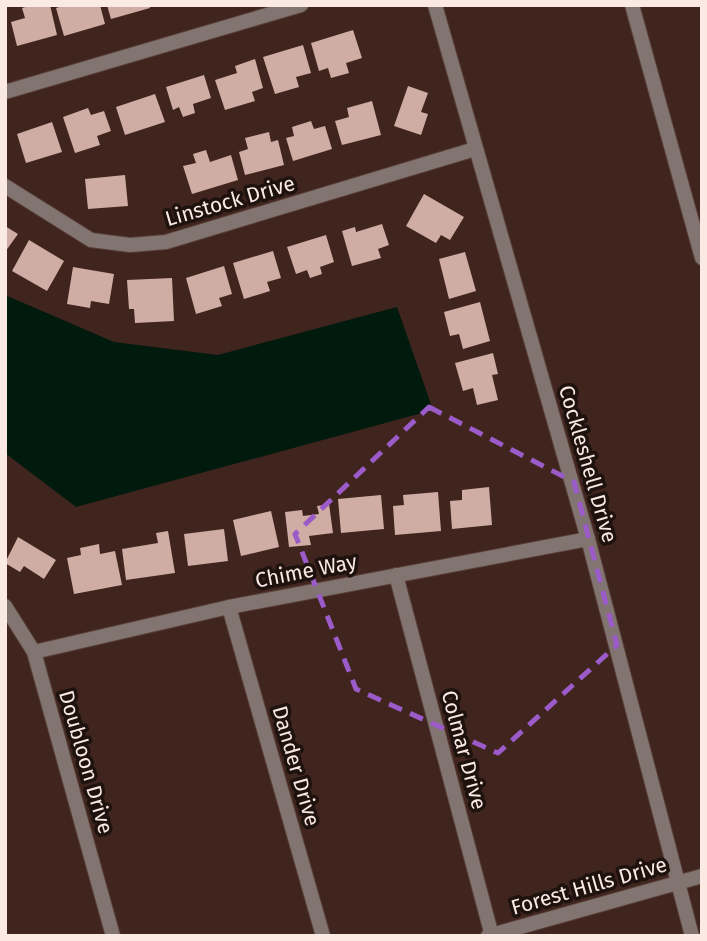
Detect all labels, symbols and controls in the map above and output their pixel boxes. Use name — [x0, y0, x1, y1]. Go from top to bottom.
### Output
street label: Linstock Drive — [162, 170, 298, 232]
street label: Cockleshell Drive — [553, 382, 623, 546]
street label: Chime Way — [253, 548, 360, 594]
street label: Doubloon Drive — [53, 687, 119, 837]
street label: Colmar Drive — [436, 688, 492, 812]
street label: Dander Drive — [266, 703, 326, 829]
street label: Forest Hills Drive — [508, 851, 670, 921]

